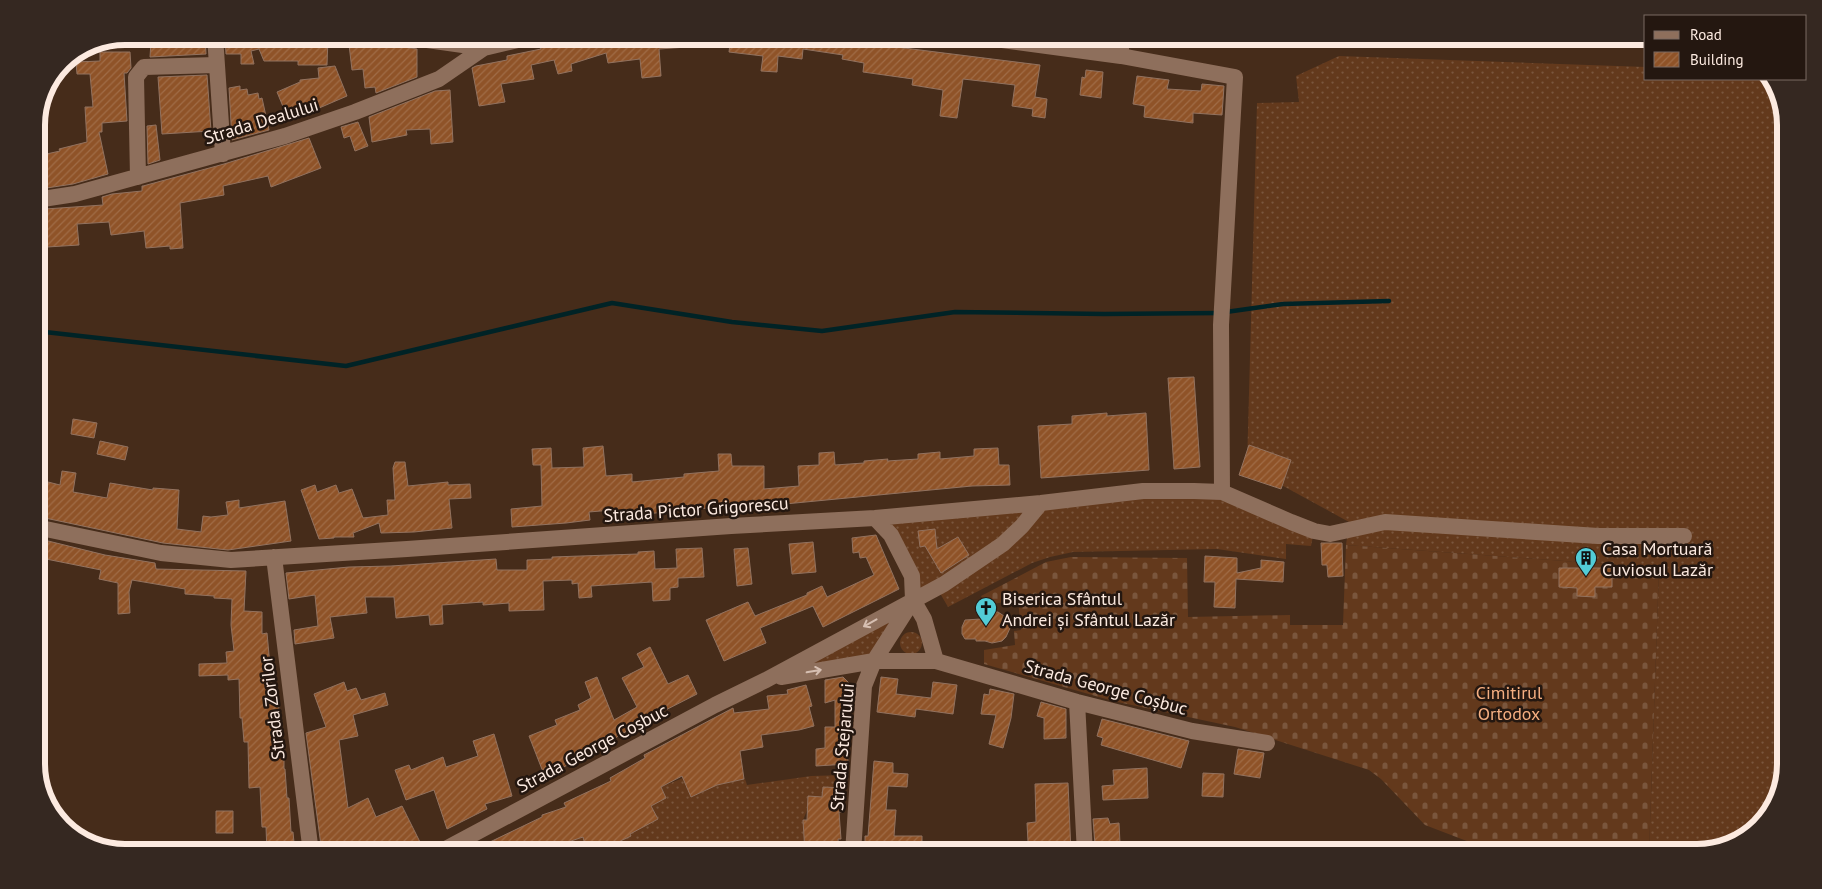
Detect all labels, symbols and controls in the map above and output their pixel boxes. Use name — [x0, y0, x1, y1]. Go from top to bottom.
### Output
legend — [1644, 15, 1807, 80]
text: Road — [1690, 25, 1722, 44]
text: Building — [1690, 50, 1744, 69]
street label: Strada Dealului — [201, 93, 321, 149]
street label: Strada Pictor Grigorescu — [603, 491, 789, 527]
place label: Casa Mortuară Cuviosul Lazăr — [1602, 537, 1713, 581]
building icon: Casa Mortuară Cuviosul Lazăr — [1574, 546, 1598, 577]
place label: Biserica Sfântul Andrei și Sfântul Lazăr — [1002, 587, 1175, 631]
church icon: Biserica Sfântul Andrei și Sfântul Lazăr — [974, 596, 998, 627]
one-way arrow — [863, 619, 878, 629]
street label: Strada George Coșbuc — [1022, 654, 1190, 720]
street label: Strada Zorilor — [254, 655, 290, 761]
one-way arrow — [806, 666, 822, 676]
park label: Cimitirul Ortodox — [1476, 681, 1543, 725]
street label: Strada Stejarului — [825, 682, 859, 812]
street label: Strada George Coșbuc — [512, 698, 672, 798]

